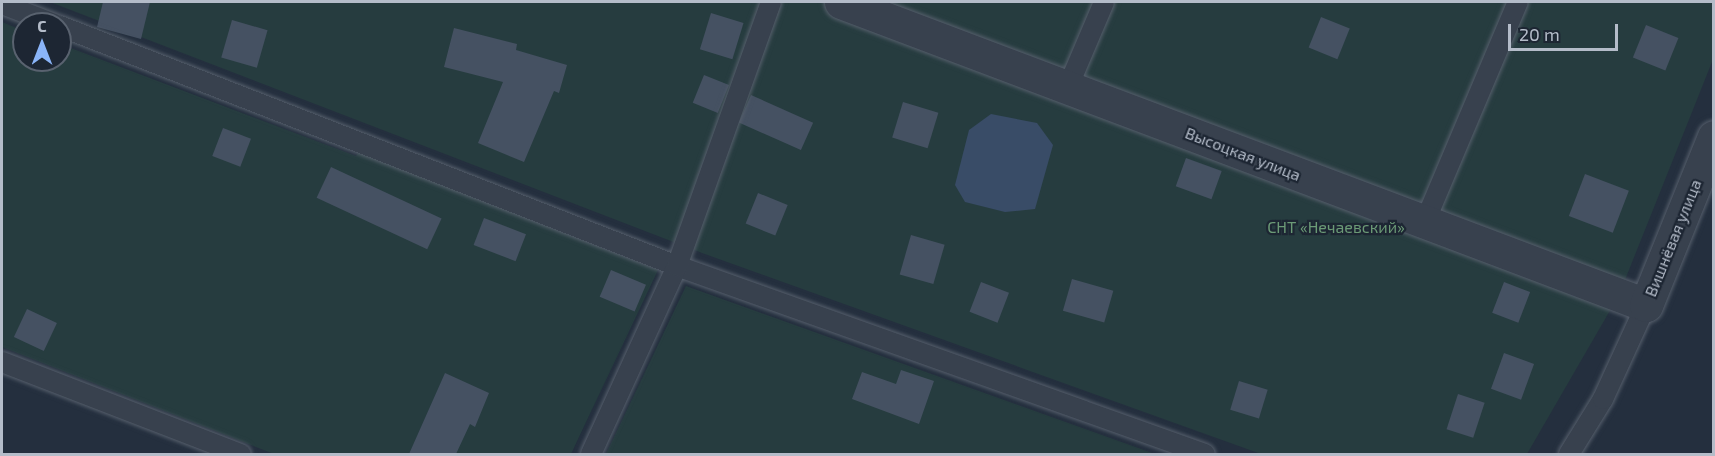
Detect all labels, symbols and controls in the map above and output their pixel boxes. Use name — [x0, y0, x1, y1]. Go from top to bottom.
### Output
north arrow — [12, 12, 72, 72]
scale bar — [1511, 12, 1620, 50]
text: С — [37, 16, 47, 35]
text: 20 m — [1519, 23, 1560, 45]
street label: Высоцкая улица — [1183, 123, 1303, 185]
street label: Вишнёвая улица — [1641, 177, 1705, 299]
park label: СНТ «Нечаевский» — [1267, 217, 1405, 237]

